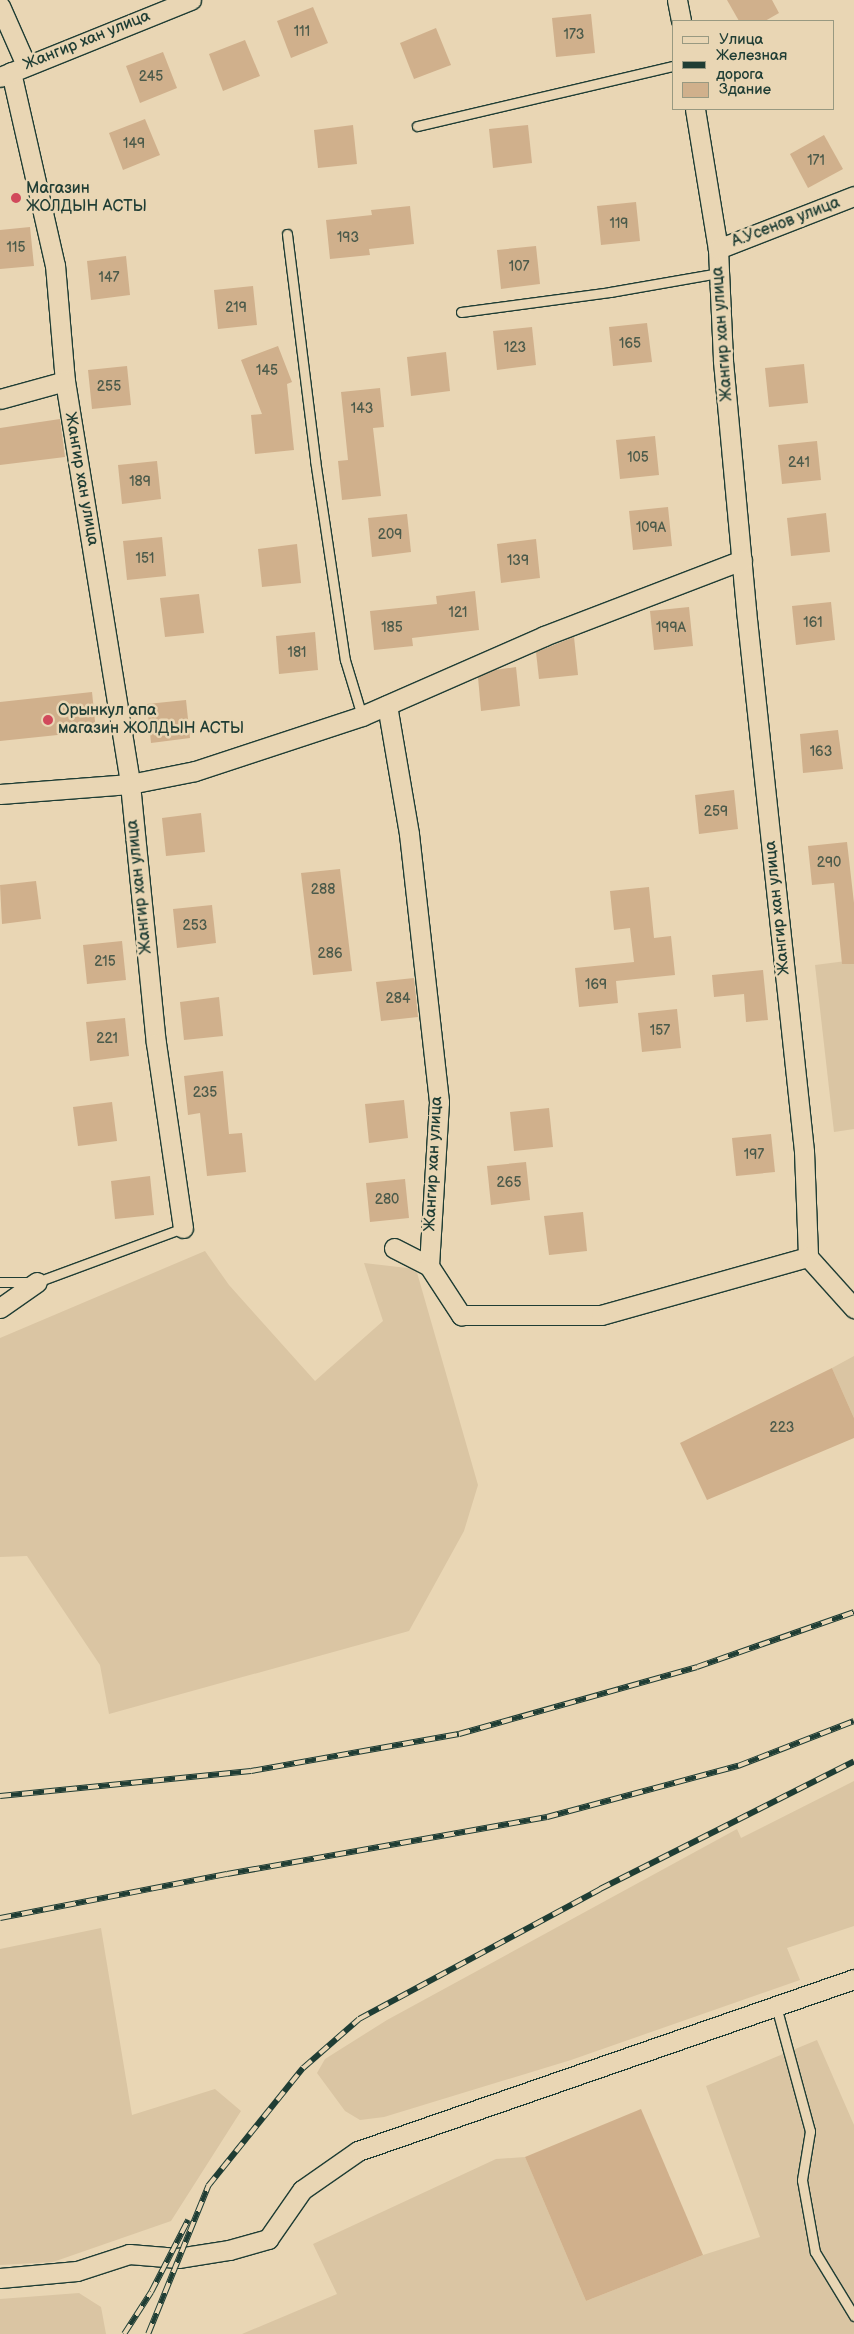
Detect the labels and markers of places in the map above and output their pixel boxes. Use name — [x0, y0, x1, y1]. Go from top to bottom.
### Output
place label: Магазин ЖОЛДЫН АСТЫ — [26, 179, 147, 217]
marker: Магазин ЖОЛДЫН АСТЫ — [10, 192, 22, 204]
place label: Орынкул апа магазин ЖОЛДЫН АСТЫ — [58, 701, 244, 739]
marker: Орынкул апа магазин ЖОЛДЫН АСТЫ — [42, 714, 54, 726]

